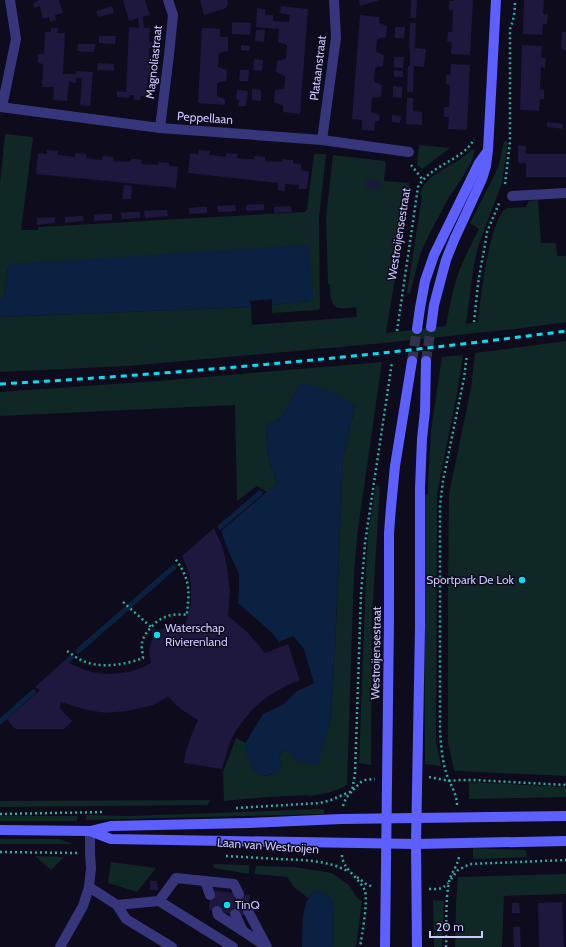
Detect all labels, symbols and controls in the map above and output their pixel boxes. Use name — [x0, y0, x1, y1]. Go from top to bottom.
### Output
street label: Magnoliastraat — [142, 24, 165, 100]
street label: Plataanstraat — [306, 34, 329, 101]
street label: Peppellaan — [176, 108, 234, 127]
street label: Westroijensestraat — [384, 187, 413, 281]
place label: Sportpark De Lok — [426, 572, 515, 587]
marker: Sportpark De Lok — [517, 575, 527, 585]
street label: Westroijensestraat — [367, 606, 384, 700]
place label: Waterschap Rivierenland — [165, 620, 228, 649]
marker: Waterschap Rivierenland — [152, 630, 162, 640]
street label: Laan van Westroijen — [217, 834, 320, 857]
place label: TinQ — [235, 897, 260, 912]
marker: TinQ — [222, 900, 232, 910]
scale bar — [430, 913, 482, 939]
text: 20 m — [436, 919, 464, 934]

